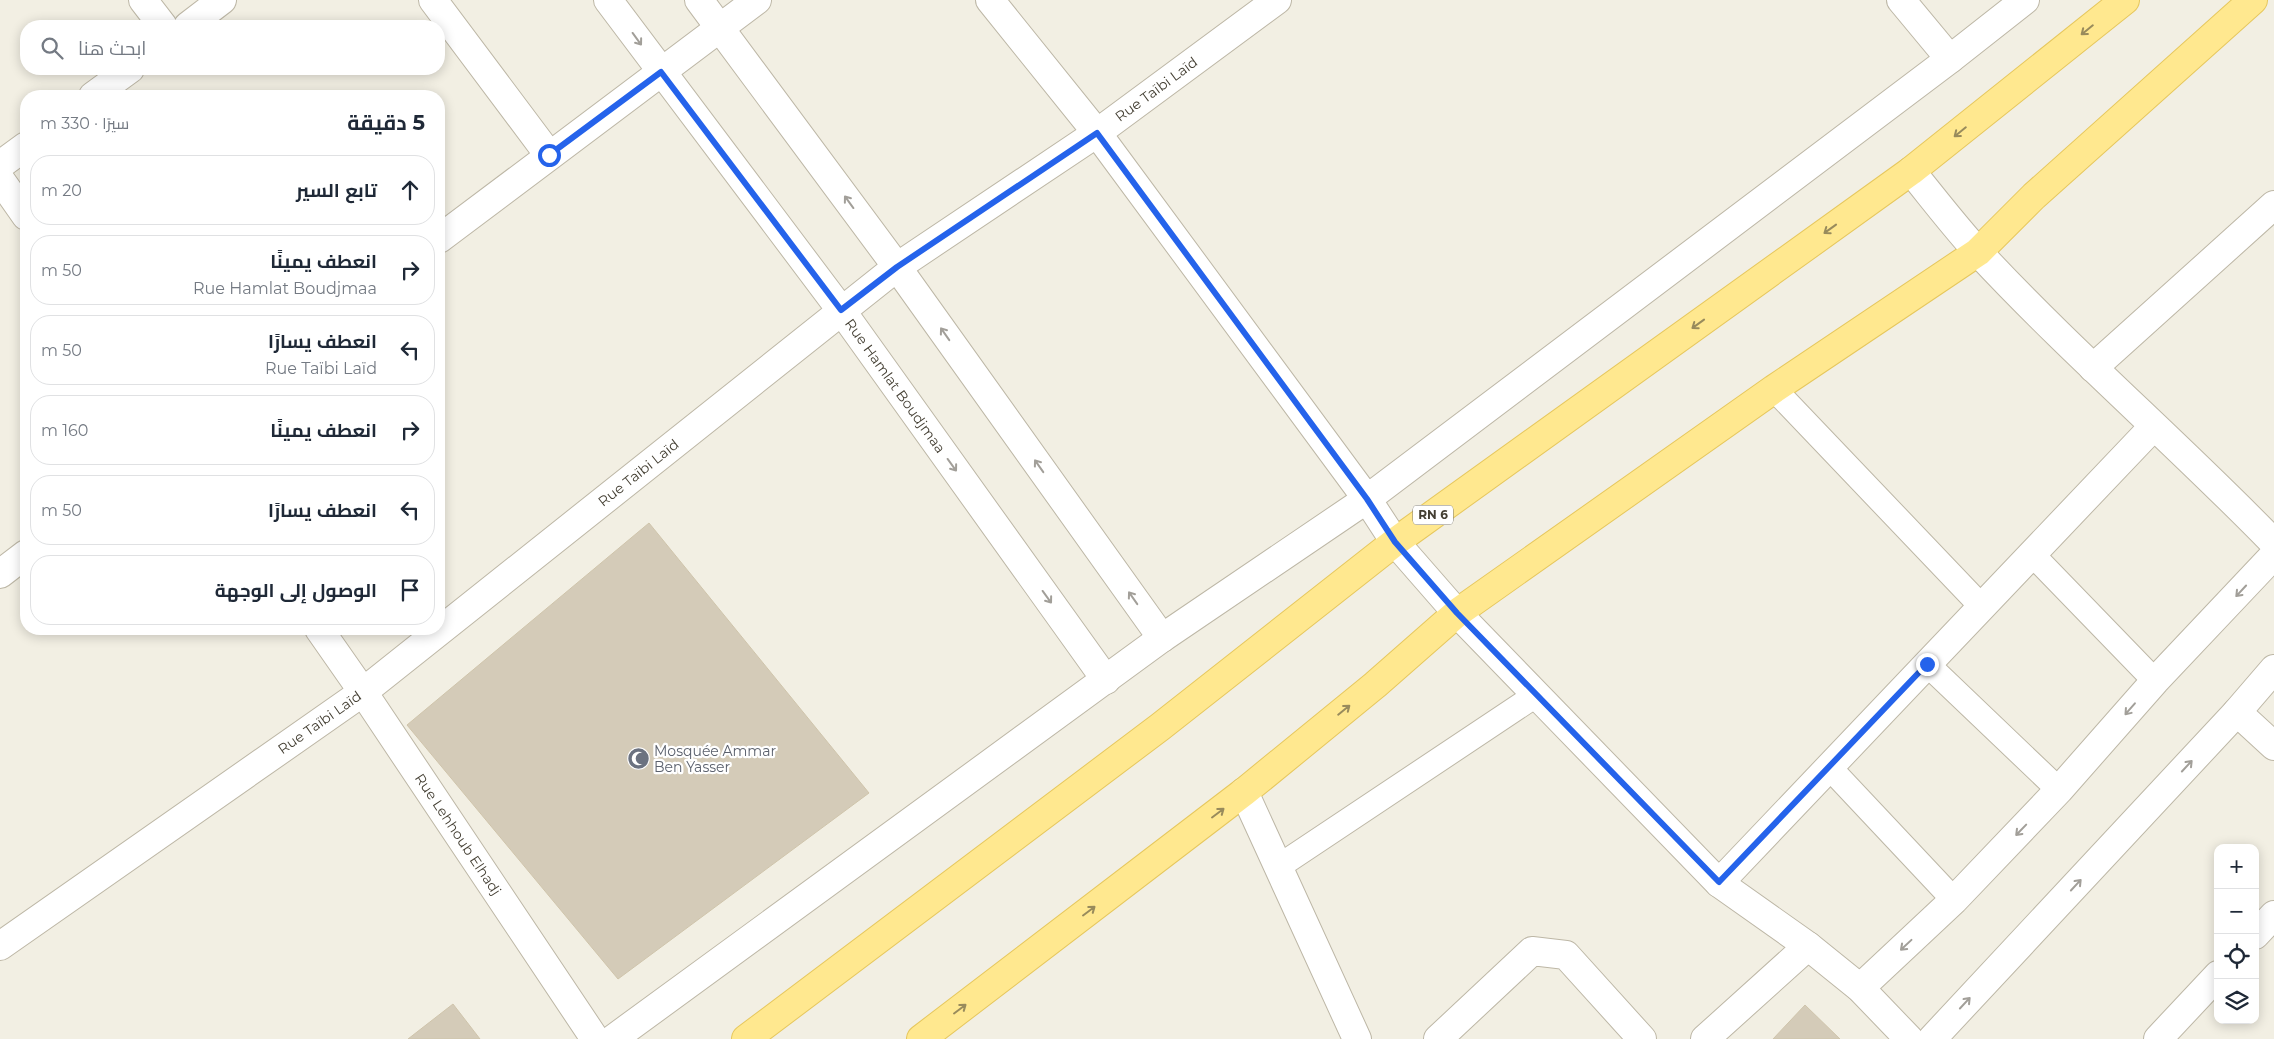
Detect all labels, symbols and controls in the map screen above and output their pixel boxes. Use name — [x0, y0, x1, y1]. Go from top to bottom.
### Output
search box — [20, 20, 445, 75]
one-way arrow — [2081, 25, 2094, 36]
one-way arrow — [632, 32, 642, 46]
icon: search — [38, 34, 66, 62]
text: ابحث هنا — [78, 37, 146, 60]
street label: Rue Taïbi Laïd — [1111, 53, 1201, 126]
text: 5 دقيقة — [347, 110, 425, 135]
text: سيرًا · 330 m — [40, 114, 129, 133]
one-way arrow — [1954, 126, 1967, 137]
route start — [538, 144, 561, 167]
icon: ahead — [396, 176, 424, 204]
text: تابع السير — [296, 179, 377, 202]
text: 20 m — [41, 181, 82, 200]
one-way arrow — [844, 195, 854, 209]
one-way arrow — [1823, 224, 1837, 234]
text: انعطف يمينًا — [270, 250, 377, 273]
icon: right — [396, 256, 424, 284]
text: 50 m — [41, 261, 82, 280]
text: Rue Hamlat Boudjmaa — [193, 279, 377, 298]
street label: Rue Hamlat Boudjmaa — [841, 315, 949, 457]
one-way arrow — [1691, 319, 1705, 329]
one-way arrow — [940, 327, 950, 341]
text: انعطف يسارًا — [268, 330, 377, 353]
icon: left — [396, 336, 424, 364]
text: 50 m — [41, 341, 82, 360]
text: Rue Taïbi Laïd — [265, 359, 377, 378]
icon: right — [396, 416, 424, 444]
text: انعطف يمينًا — [270, 419, 377, 442]
text: 160 m — [41, 421, 88, 440]
street label: Rue Taïbi Laïd — [594, 435, 682, 510]
one-way arrow — [947, 458, 957, 472]
one-way arrow — [1034, 459, 1044, 473]
icon: left — [396, 496, 424, 524]
text: انعطف يسارًا — [268, 499, 377, 522]
text: 50 m — [41, 501, 82, 520]
road number: RN 6 — [1413, 506, 1453, 524]
icon: arrive — [396, 576, 424, 604]
text: الوصول إلى الوجهة — [215, 579, 377, 602]
one-way arrow — [2235, 584, 2247, 597]
one-way arrow — [1042, 590, 1052, 604]
one-way arrow — [1128, 591, 1138, 605]
route end — [1916, 653, 1939, 676]
street label: Rue Taïbi Laïd — [274, 687, 365, 758]
one-way arrow — [2124, 703, 2136, 716]
one-way arrow — [1338, 705, 1351, 716]
place label: Mosquée Ammar Ben Yasser — [654, 742, 776, 776]
mosque icon: Mosquée Ammar Ben Yasser — [626, 747, 650, 771]
one-way arrow — [2181, 759, 2193, 772]
street label: Rue Lehhoub Elhadj — [411, 770, 505, 899]
one-way arrow — [1211, 807, 1224, 818]
one-way arrow — [2015, 824, 2027, 836]
map controls — [2214, 844, 2259, 1024]
button: + — [2214, 844, 2259, 889]
one-way arrow — [2070, 878, 2082, 891]
button: − — [2214, 889, 2259, 934]
one-way arrow — [1082, 906, 1096, 916]
button: locate — [2214, 934, 2259, 979]
one-way arrow — [1900, 939, 1912, 951]
button: layers — [2214, 979, 2259, 1024]
one-way arrow — [1959, 997, 1971, 1010]
one-way arrow — [953, 1004, 966, 1015]

